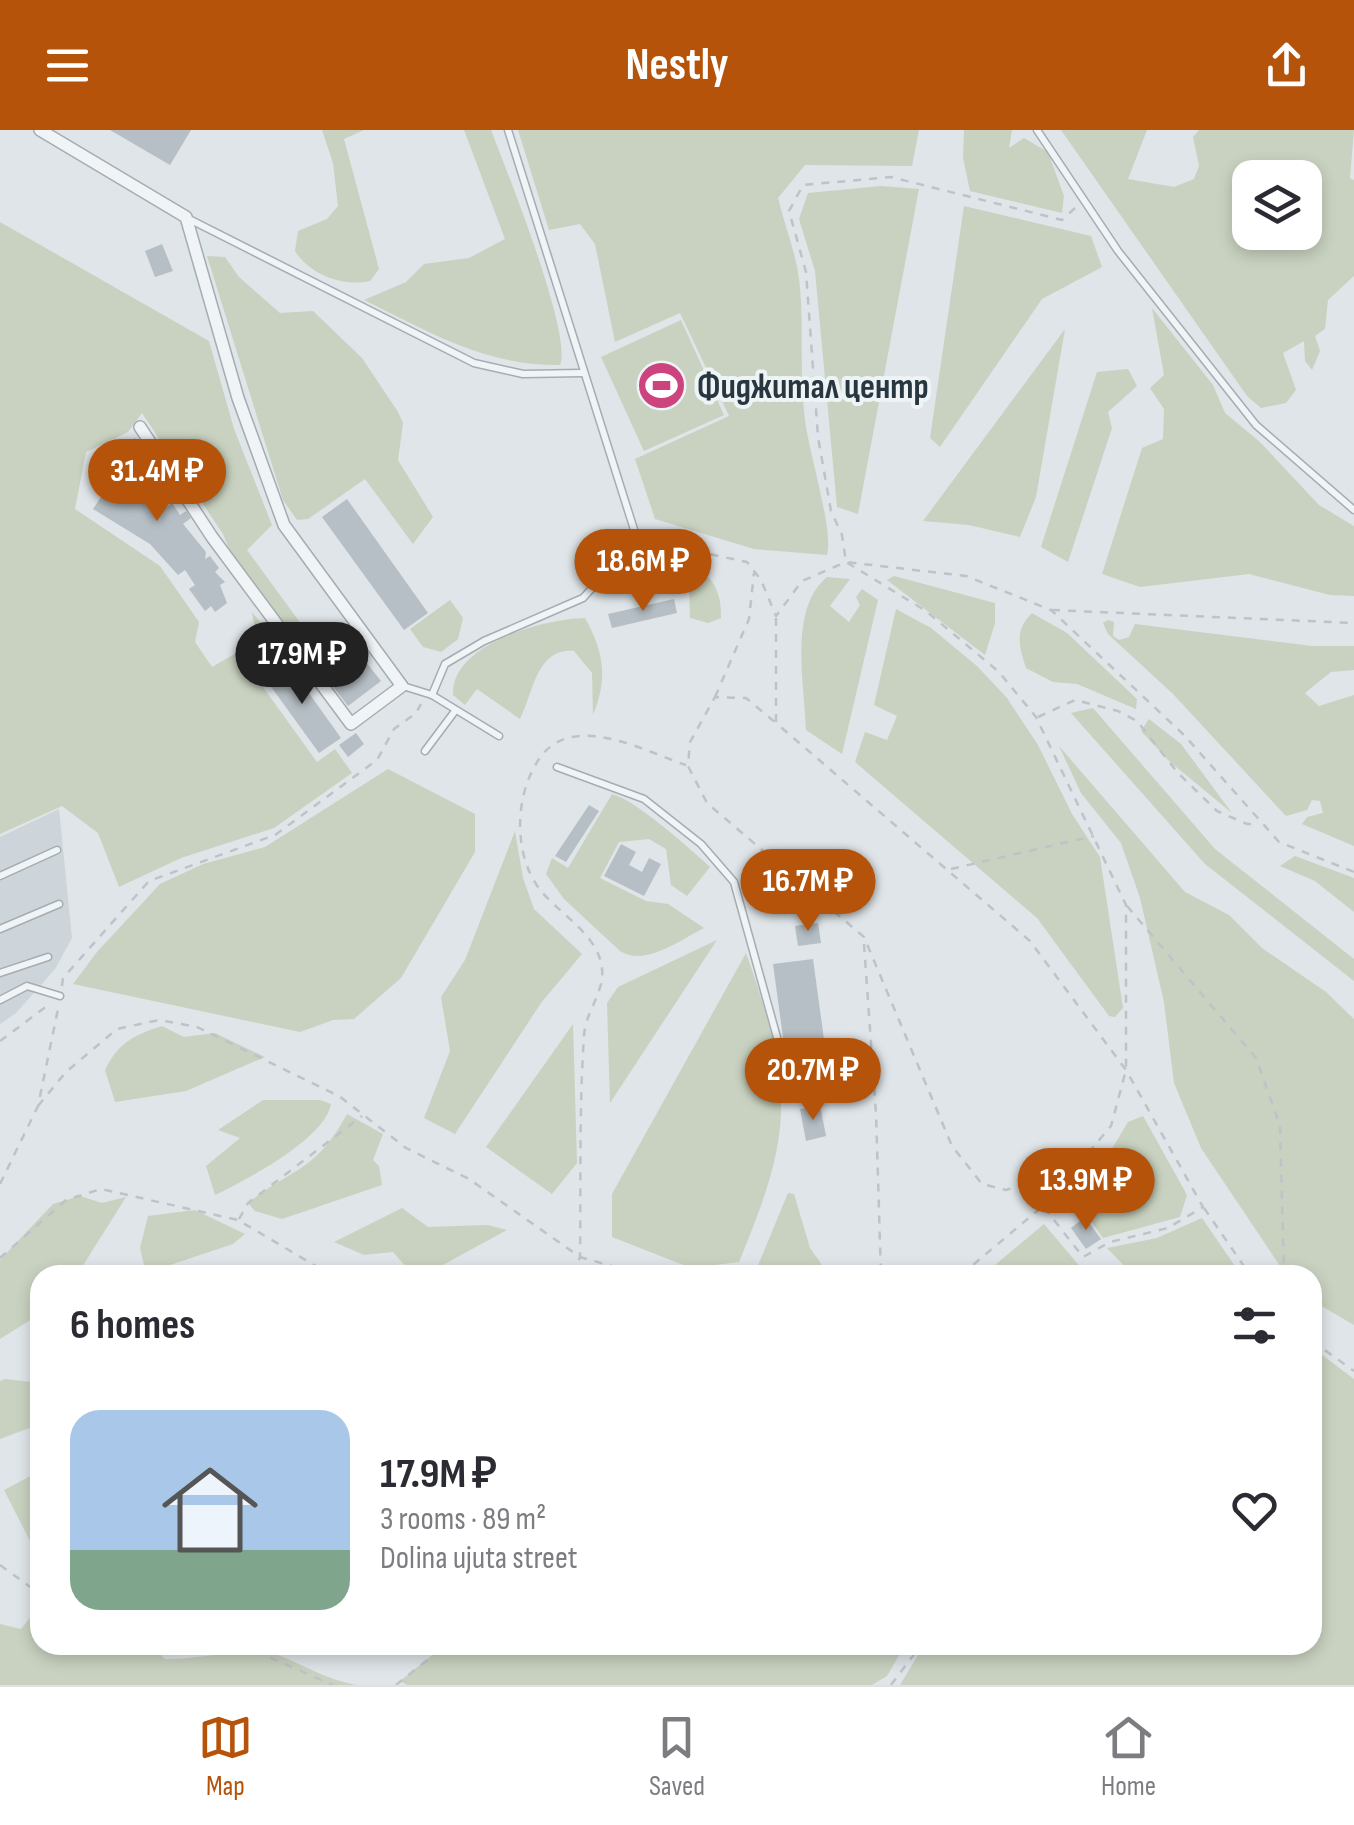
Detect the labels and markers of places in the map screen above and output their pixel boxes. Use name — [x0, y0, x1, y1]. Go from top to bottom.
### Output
sports icon: Фиджитал центр — [636, 360, 688, 412]
place label: Фиджитал центр — [697, 366, 929, 409]
pin: 31.4M ₽ — [65, 439, 249, 524]
pin: 18.6M ₽ — [551, 529, 735, 614]
pin: 17.9M ₽ — [210, 622, 394, 707]
pin: 16.7M ₽ — [716, 849, 900, 934]
pin: 20.7M ₽ — [721, 1038, 905, 1123]
pin: 13.9M ₽ — [994, 1148, 1178, 1233]

